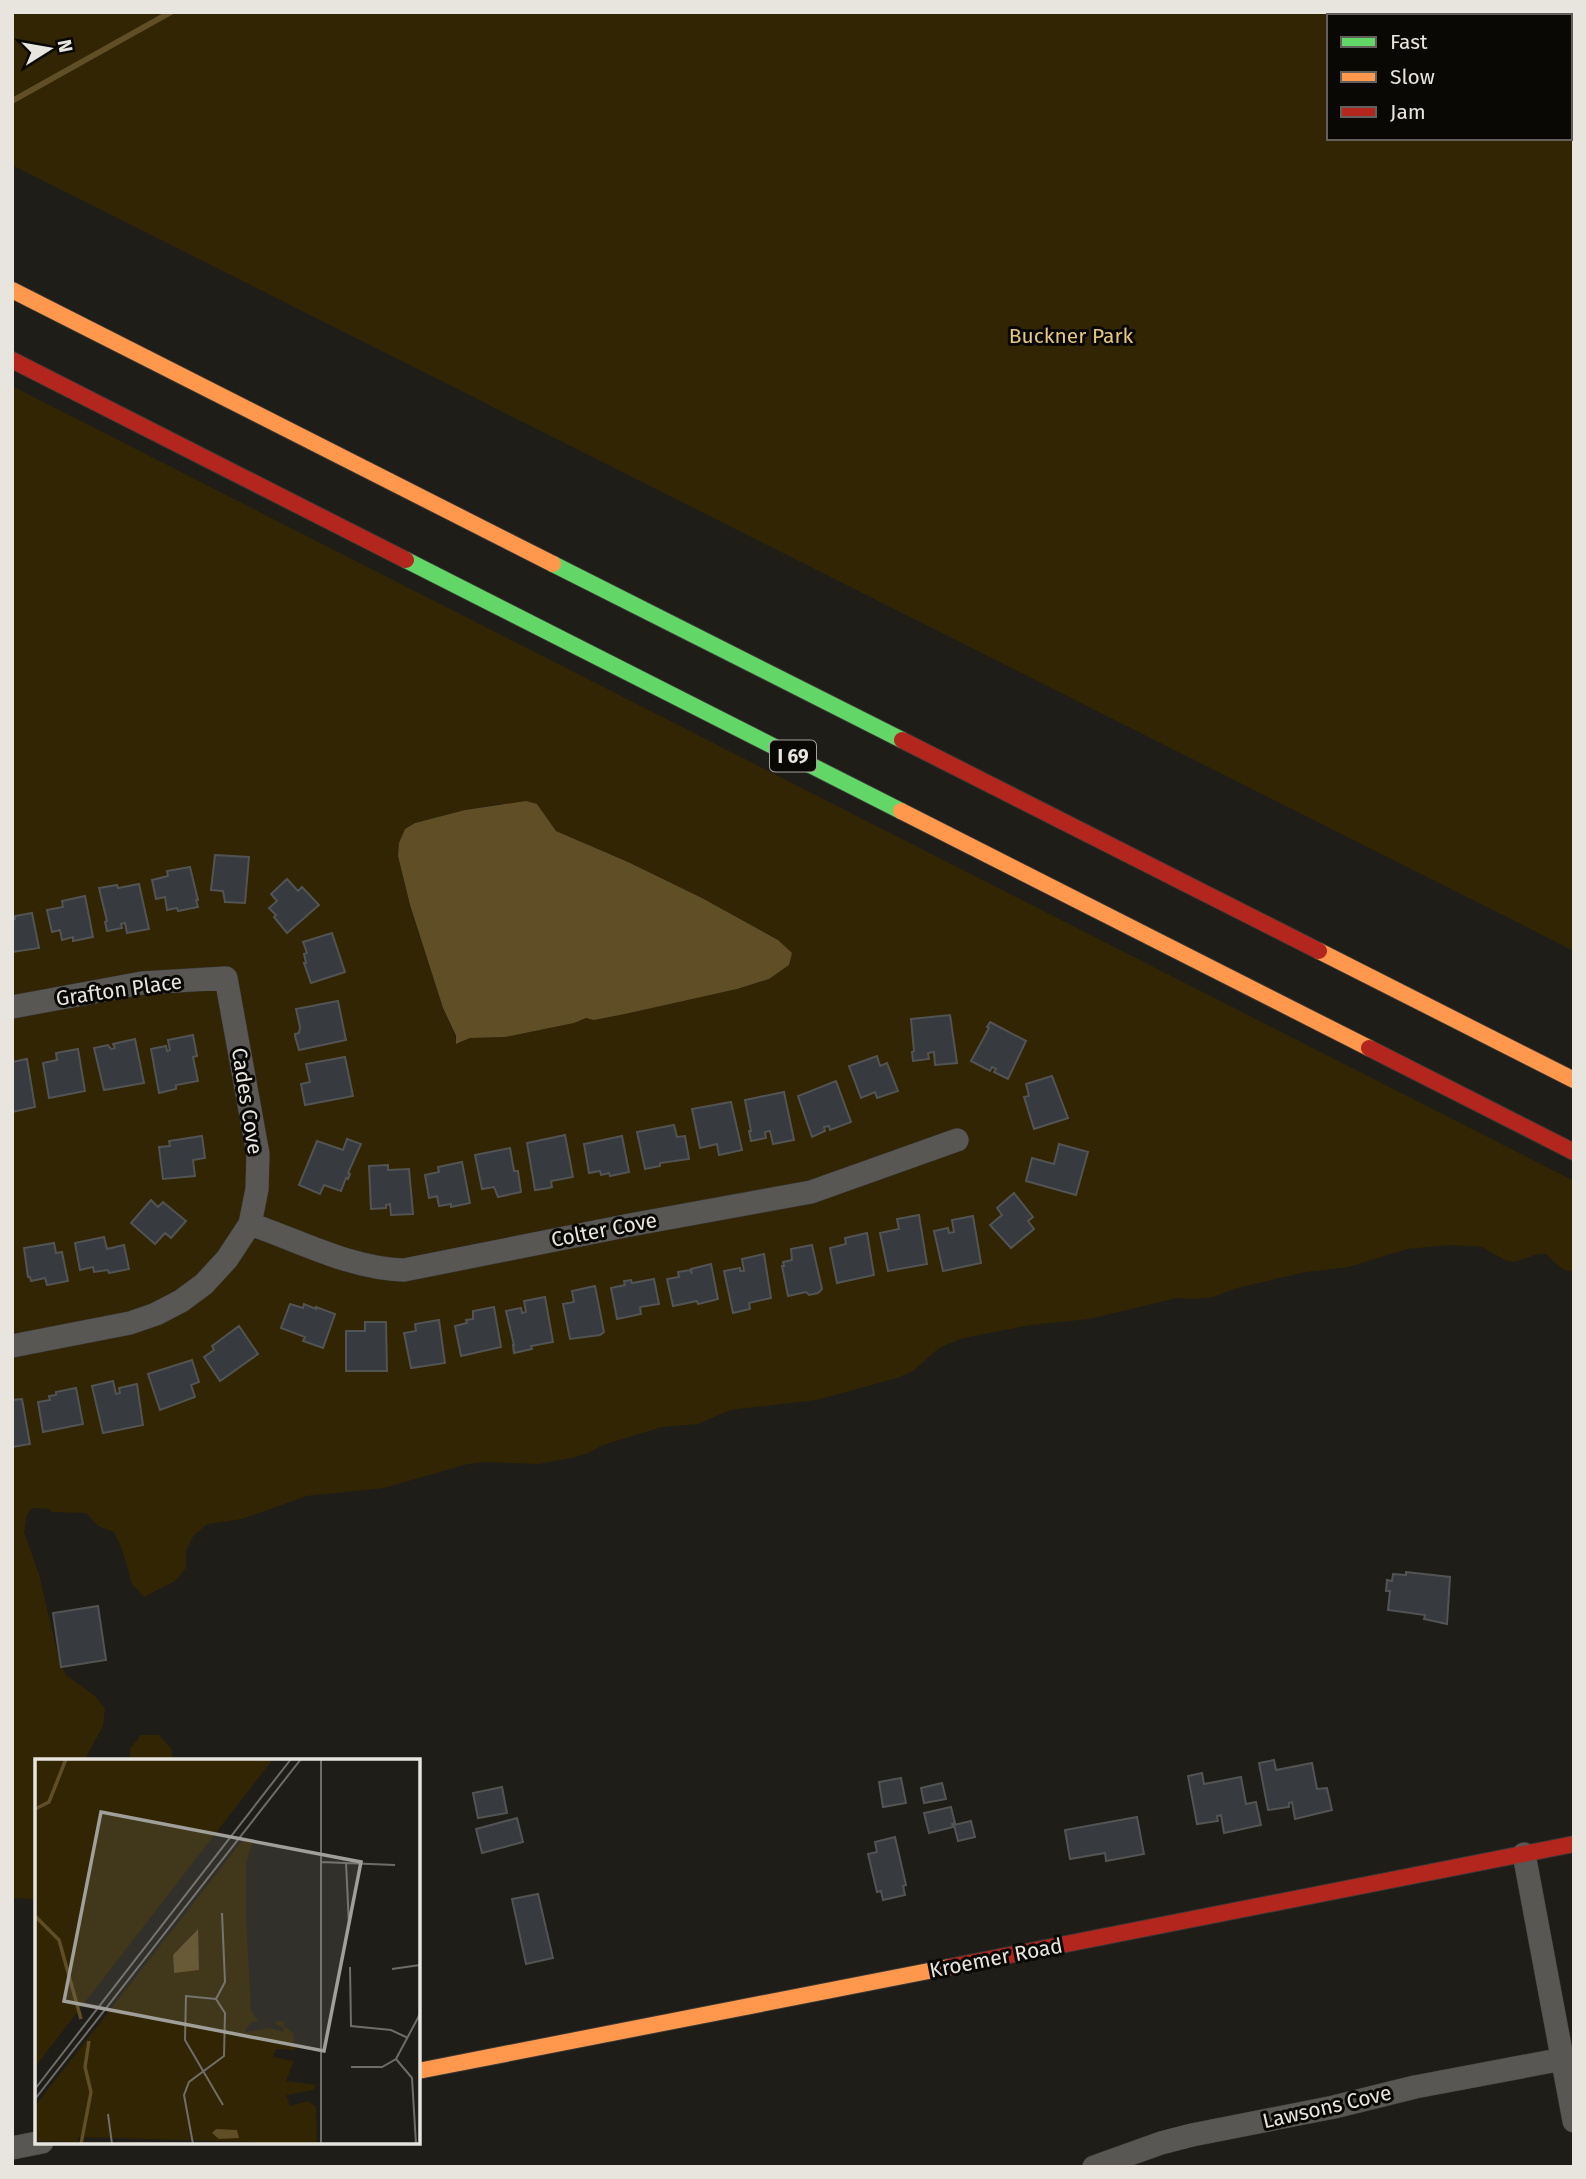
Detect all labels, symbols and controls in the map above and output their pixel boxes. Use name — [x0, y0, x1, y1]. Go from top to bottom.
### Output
north arrow — [14, 14, 84, 84]
legend — [1327, 14, 1572, 140]
text: Fast — [1390, 29, 1428, 55]
text: N — [53, 37, 78, 54]
text: Slow — [1390, 64, 1435, 90]
text: Jam — [1390, 99, 1426, 125]
park label: Buckner Park — [1009, 323, 1134, 349]
road number: I 69 — [770, 740, 816, 772]
street label: Grafton Place — [54, 968, 184, 1012]
street label: Cades Cove — [226, 1046, 268, 1156]
street label: Colter Cove — [549, 1207, 659, 1253]
inset map — [35, 1759, 420, 2144]
street label: Kroemer Road — [927, 1932, 1065, 1984]
street label: Lawsons Cove — [1260, 2080, 1394, 2134]

